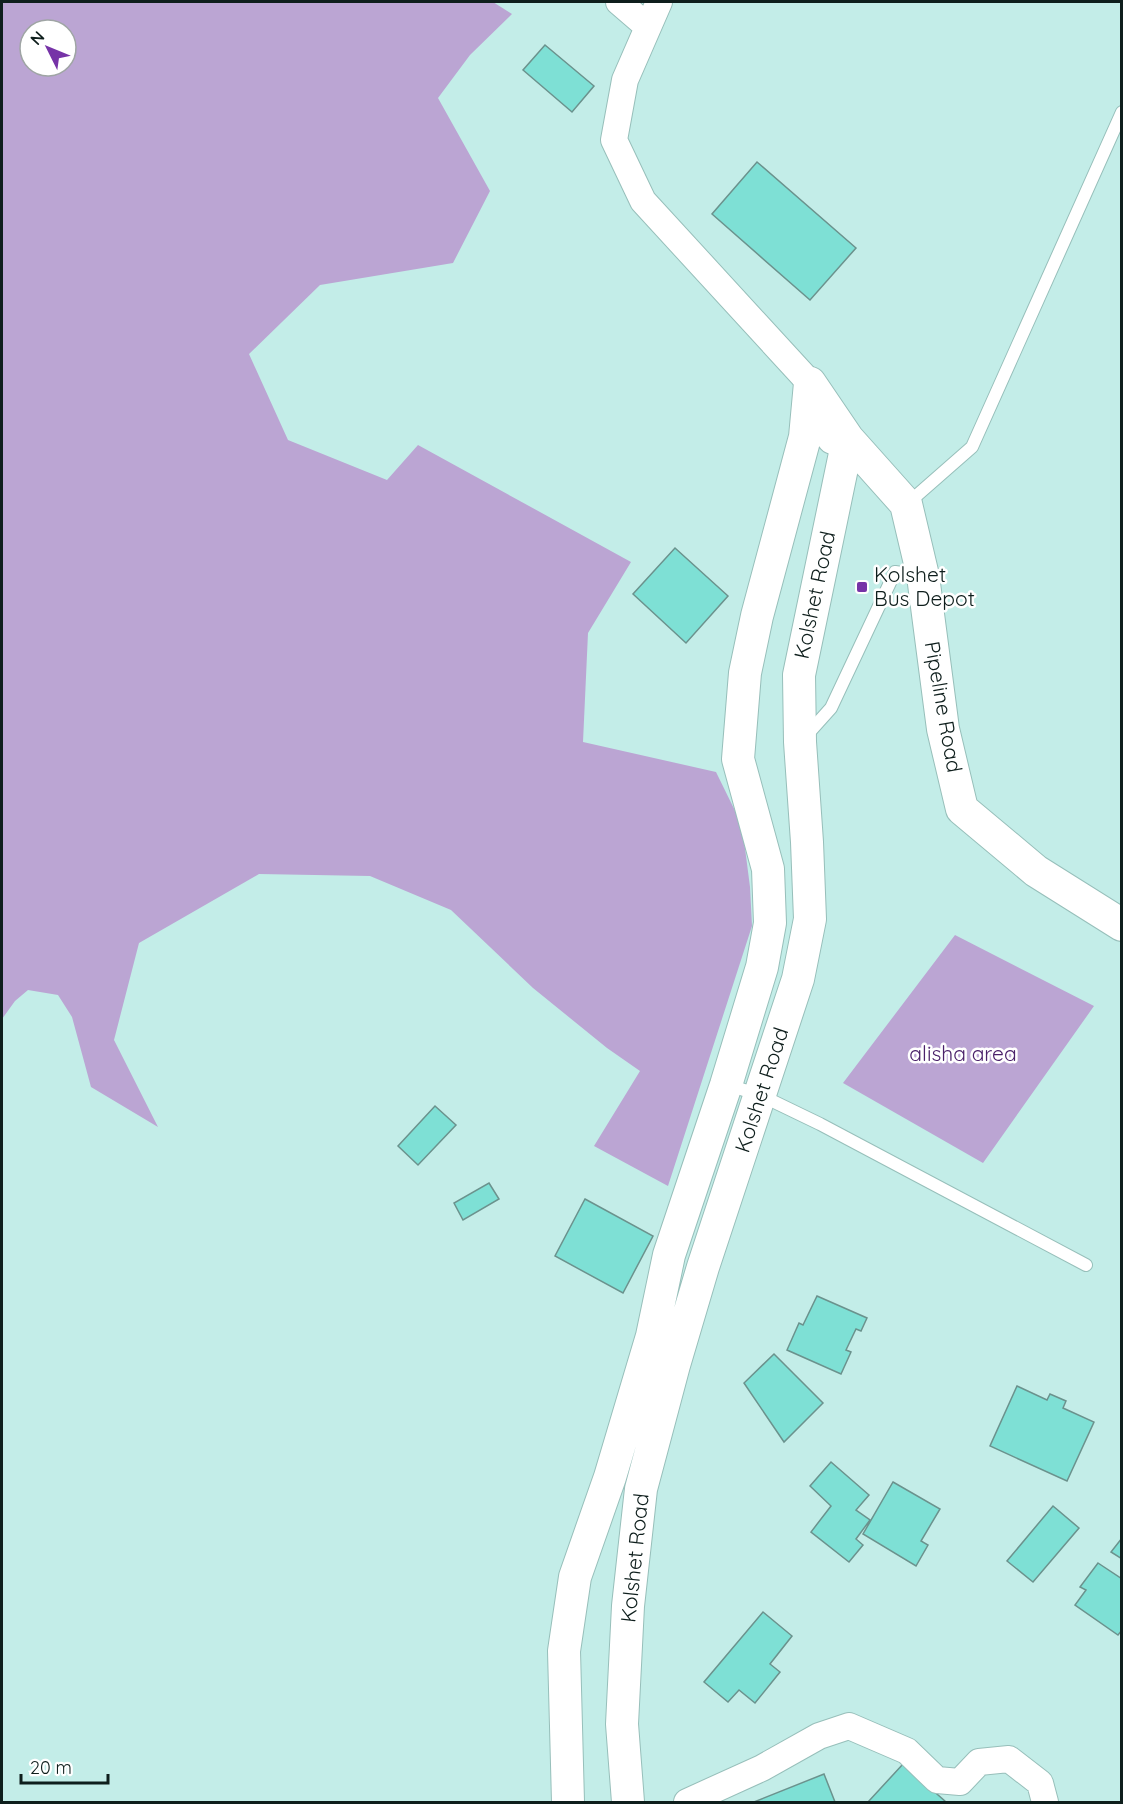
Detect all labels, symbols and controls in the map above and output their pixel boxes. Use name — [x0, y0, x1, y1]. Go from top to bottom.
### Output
north arrow — [18, 18, 78, 78]
text: N — [26, 27, 48, 49]
street label: Kolshet Road — [788, 529, 840, 661]
place label: Kolshet Bus Depot — [874, 561, 975, 611]
marker: Kolshet Bus Depot — [855, 580, 869, 594]
street label: Pipeline Road — [920, 639, 968, 774]
street label: Kolshet Road — [729, 1024, 793, 1155]
park label: alisha area — [909, 1040, 1017, 1066]
street label: Kolshet Road — [614, 1492, 654, 1624]
scale bar — [21, 1747, 108, 1785]
text: 20 m — [30, 1756, 72, 1779]

